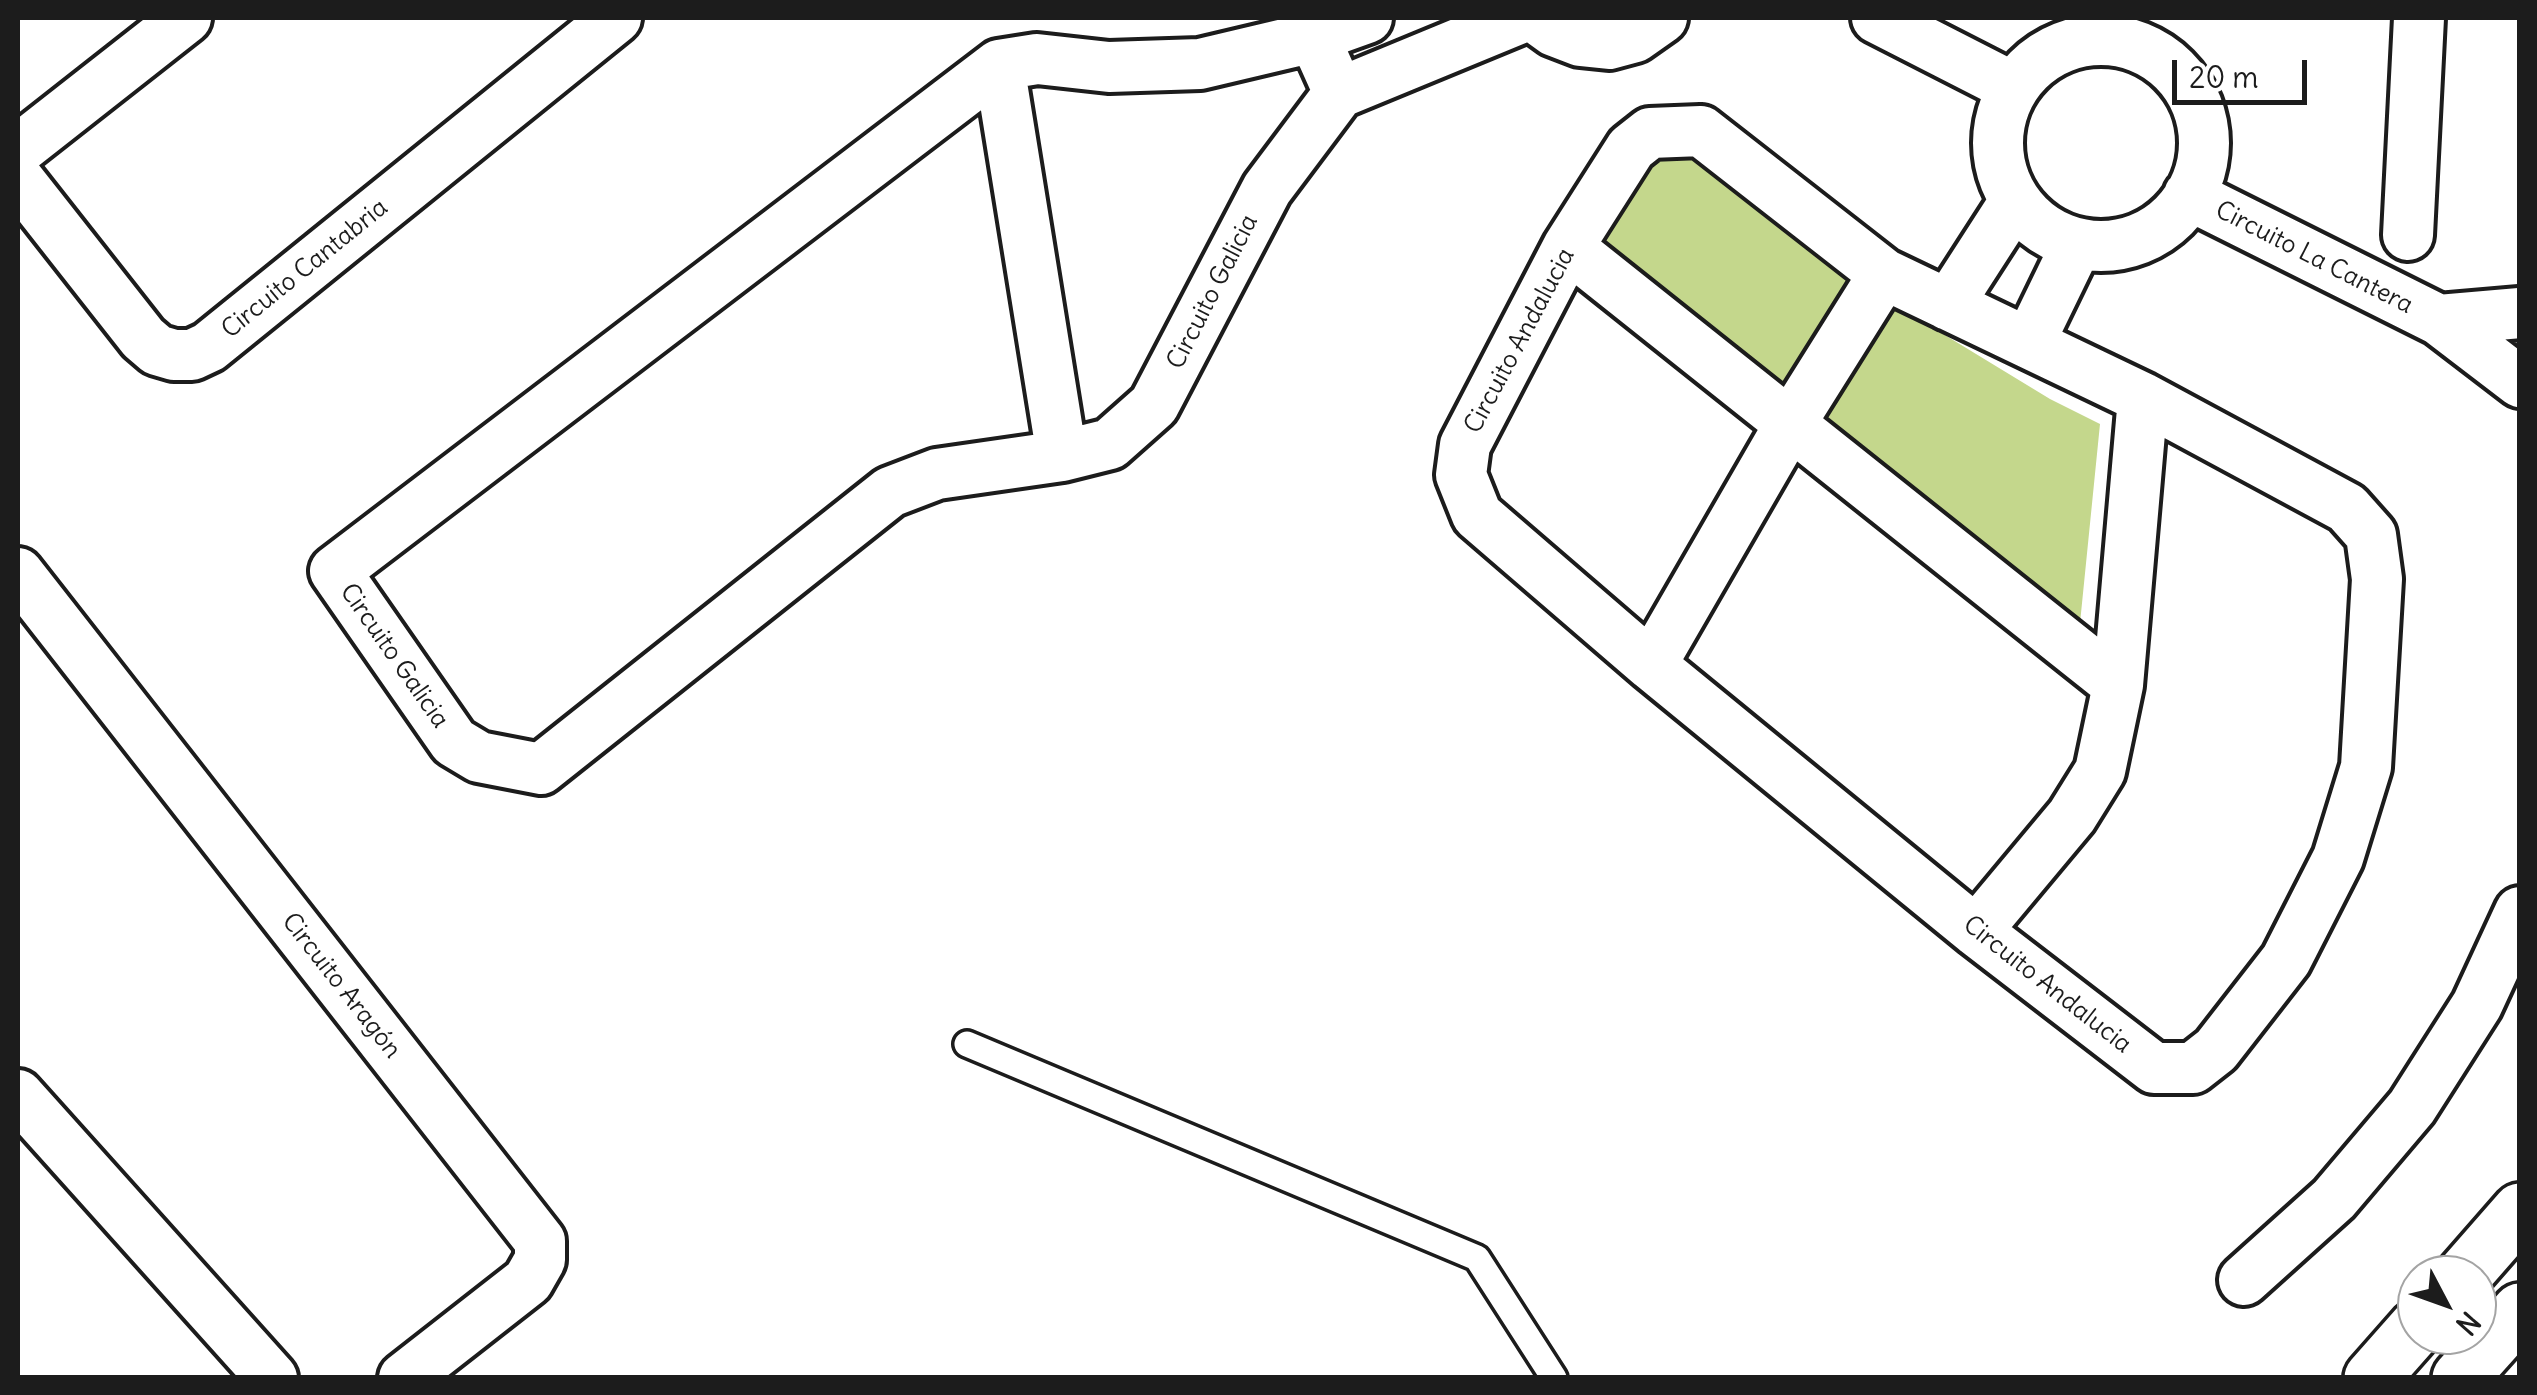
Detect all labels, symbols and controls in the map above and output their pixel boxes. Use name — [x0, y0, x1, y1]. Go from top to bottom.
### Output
scale bar — [2177, 40, 2312, 102]
text: 20 m — [2189, 58, 2259, 96]
street label: Circuito Cantabria — [216, 193, 394, 345]
street label: Circuito La Cantera — [2210, 195, 2418, 321]
street label: Circuito Galicia — [1161, 210, 1265, 374]
street label: Circuito Andalucia — [1459, 243, 1581, 439]
street label: Circuito Galicia — [333, 578, 455, 734]
street label: Circuito Aragón — [275, 907, 407, 1065]
street label: Circuito Andalucia — [1957, 910, 2137, 1060]
north arrow — [2397, 1255, 2497, 1355]
text: N — [2448, 1304, 2488, 1342]

